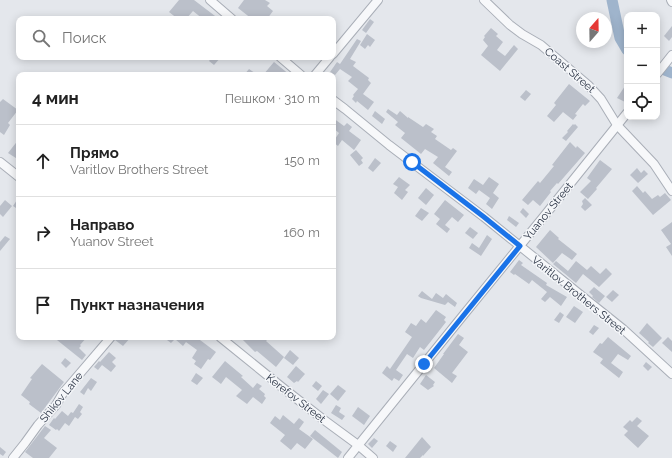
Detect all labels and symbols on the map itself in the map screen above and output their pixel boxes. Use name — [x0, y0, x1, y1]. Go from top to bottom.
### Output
north arrow — [576, 12, 612, 48]
street label: Coast Street — [542, 45, 598, 96]
route start — [403, 153, 421, 171]
street label: Yuanov Street — [521, 180, 576, 243]
street label: Varitlov Brothers Street — [529, 254, 628, 337]
route end — [415, 355, 433, 373]
street label: Shikov Lane — [37, 369, 86, 425]
street label: Kerefov Street — [263, 371, 328, 426]

